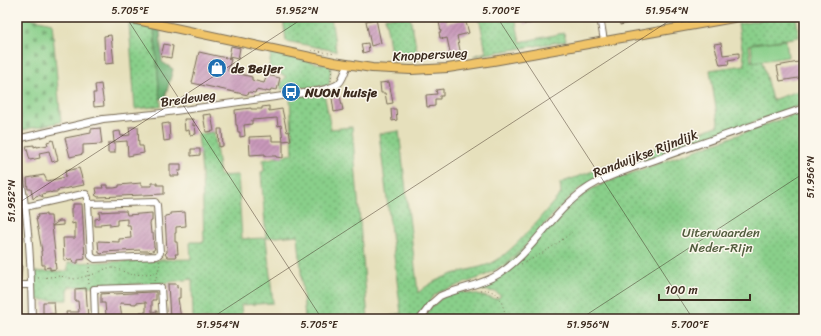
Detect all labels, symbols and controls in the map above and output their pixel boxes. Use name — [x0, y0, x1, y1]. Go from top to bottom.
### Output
text: 5.705°E — [111, 2, 150, 20]
text: 51.952°N — [276, 2, 318, 20]
text: 5.700°E — [482, 2, 521, 20]
text: 51.954°N — [645, 2, 689, 20]
street label: Knoppersweg — [392, 41, 469, 68]
shop icon: de Beijer — [206, 57, 228, 79]
place label: de Beijer — [231, 57, 284, 80]
bus stop icon: NUON huisje — [280, 81, 302, 103]
place label: NUON huisje — [304, 81, 378, 104]
street label: Bredeweg — [159, 83, 218, 114]
street label: Randwijkse Rijndijk — [589, 123, 701, 184]
text: 51.956°N — [802, 156, 820, 198]
text: 51.952°N — [3, 180, 21, 222]
park label: Uiterwaarden Neder-Rijn — [682, 221, 760, 259]
scale bar — [659, 276, 750, 302]
text: 100 m — [665, 279, 698, 301]
text: 51.954°N — [196, 316, 240, 334]
text: 5.705°E — [300, 316, 339, 334]
text: 51.956°N — [567, 316, 609, 334]
text: 5.700°E — [671, 316, 710, 334]

